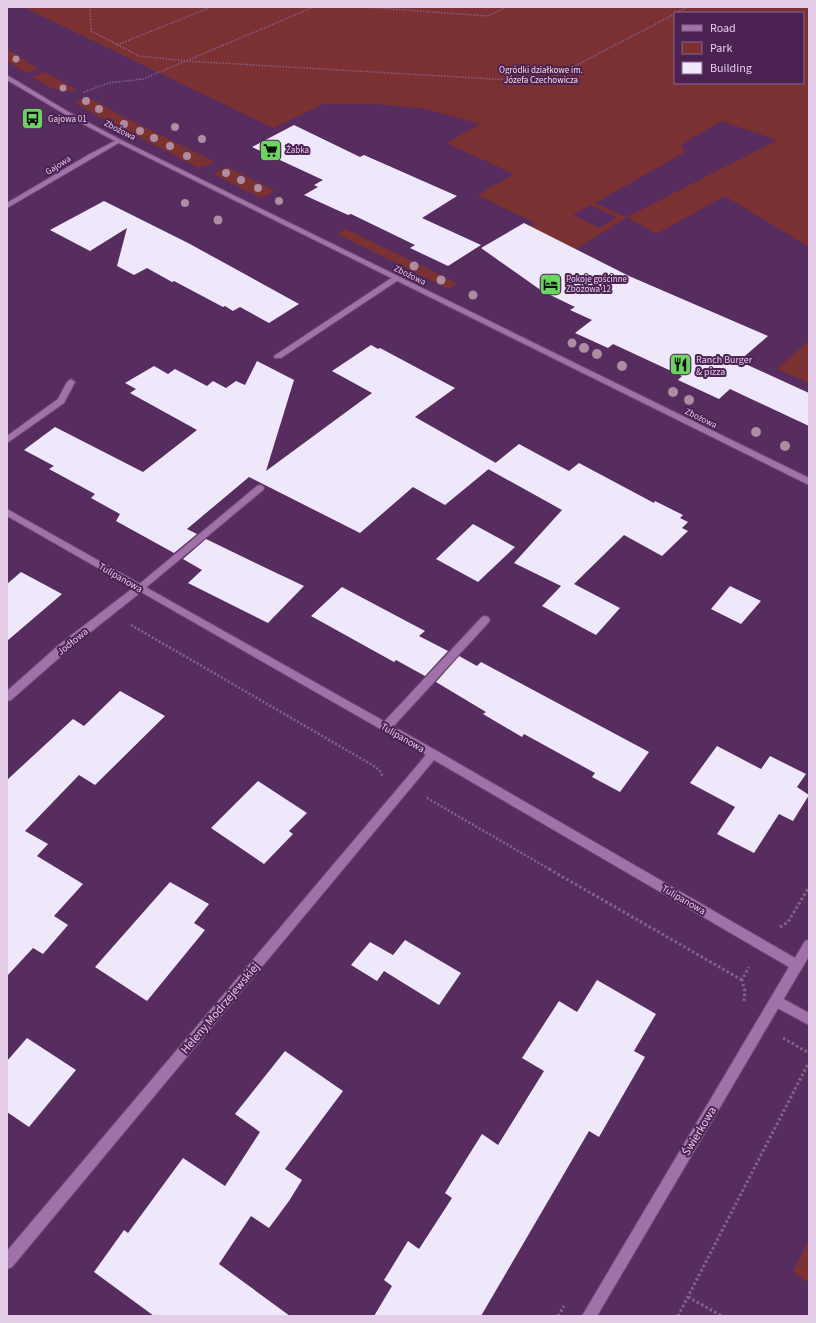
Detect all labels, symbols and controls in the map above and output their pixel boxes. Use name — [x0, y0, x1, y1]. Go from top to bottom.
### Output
legend — [674, 12, 804, 84]
text: Road — [710, 20, 736, 37]
text: Park — [710, 40, 732, 57]
text: Building — [710, 60, 752, 77]
park label: Ogródki działkowe im. Józefa Czechowicza — [499, 64, 583, 87]
bus stop icon: Gajowa 01 — [19, 106, 45, 132]
place label: Gajowa 01 — [48, 113, 87, 126]
street label: Zbożowa — [102, 117, 138, 144]
supermarket icon: Żabka — [258, 137, 284, 163]
place label: Żabka — [286, 144, 309, 157]
street label: Gajowa — [43, 152, 74, 178]
street label: Zbożowa — [392, 262, 428, 289]
hotel icon: Pokoje gościnne Zbożowa 12 — [537, 271, 563, 297]
place label: Pokoje gościnne Zbożowa 12 — [566, 273, 628, 296]
restaurant icon: Ranch Burger & pizza — [667, 352, 693, 378]
place label: Ranch Burger & pizza — [696, 353, 753, 379]
street label: Zbożowa — [683, 405, 719, 432]
street label: Tulipanowa — [96, 560, 145, 596]
street label: Jodłowa — [54, 625, 91, 659]
street label: Tulipanowa — [378, 720, 427, 756]
street label: Tulipanowa — [659, 882, 708, 918]
street label: Heleny Modrzejewskiej — [177, 959, 264, 1058]
street label: Świerkowa — [678, 1103, 721, 1159]

